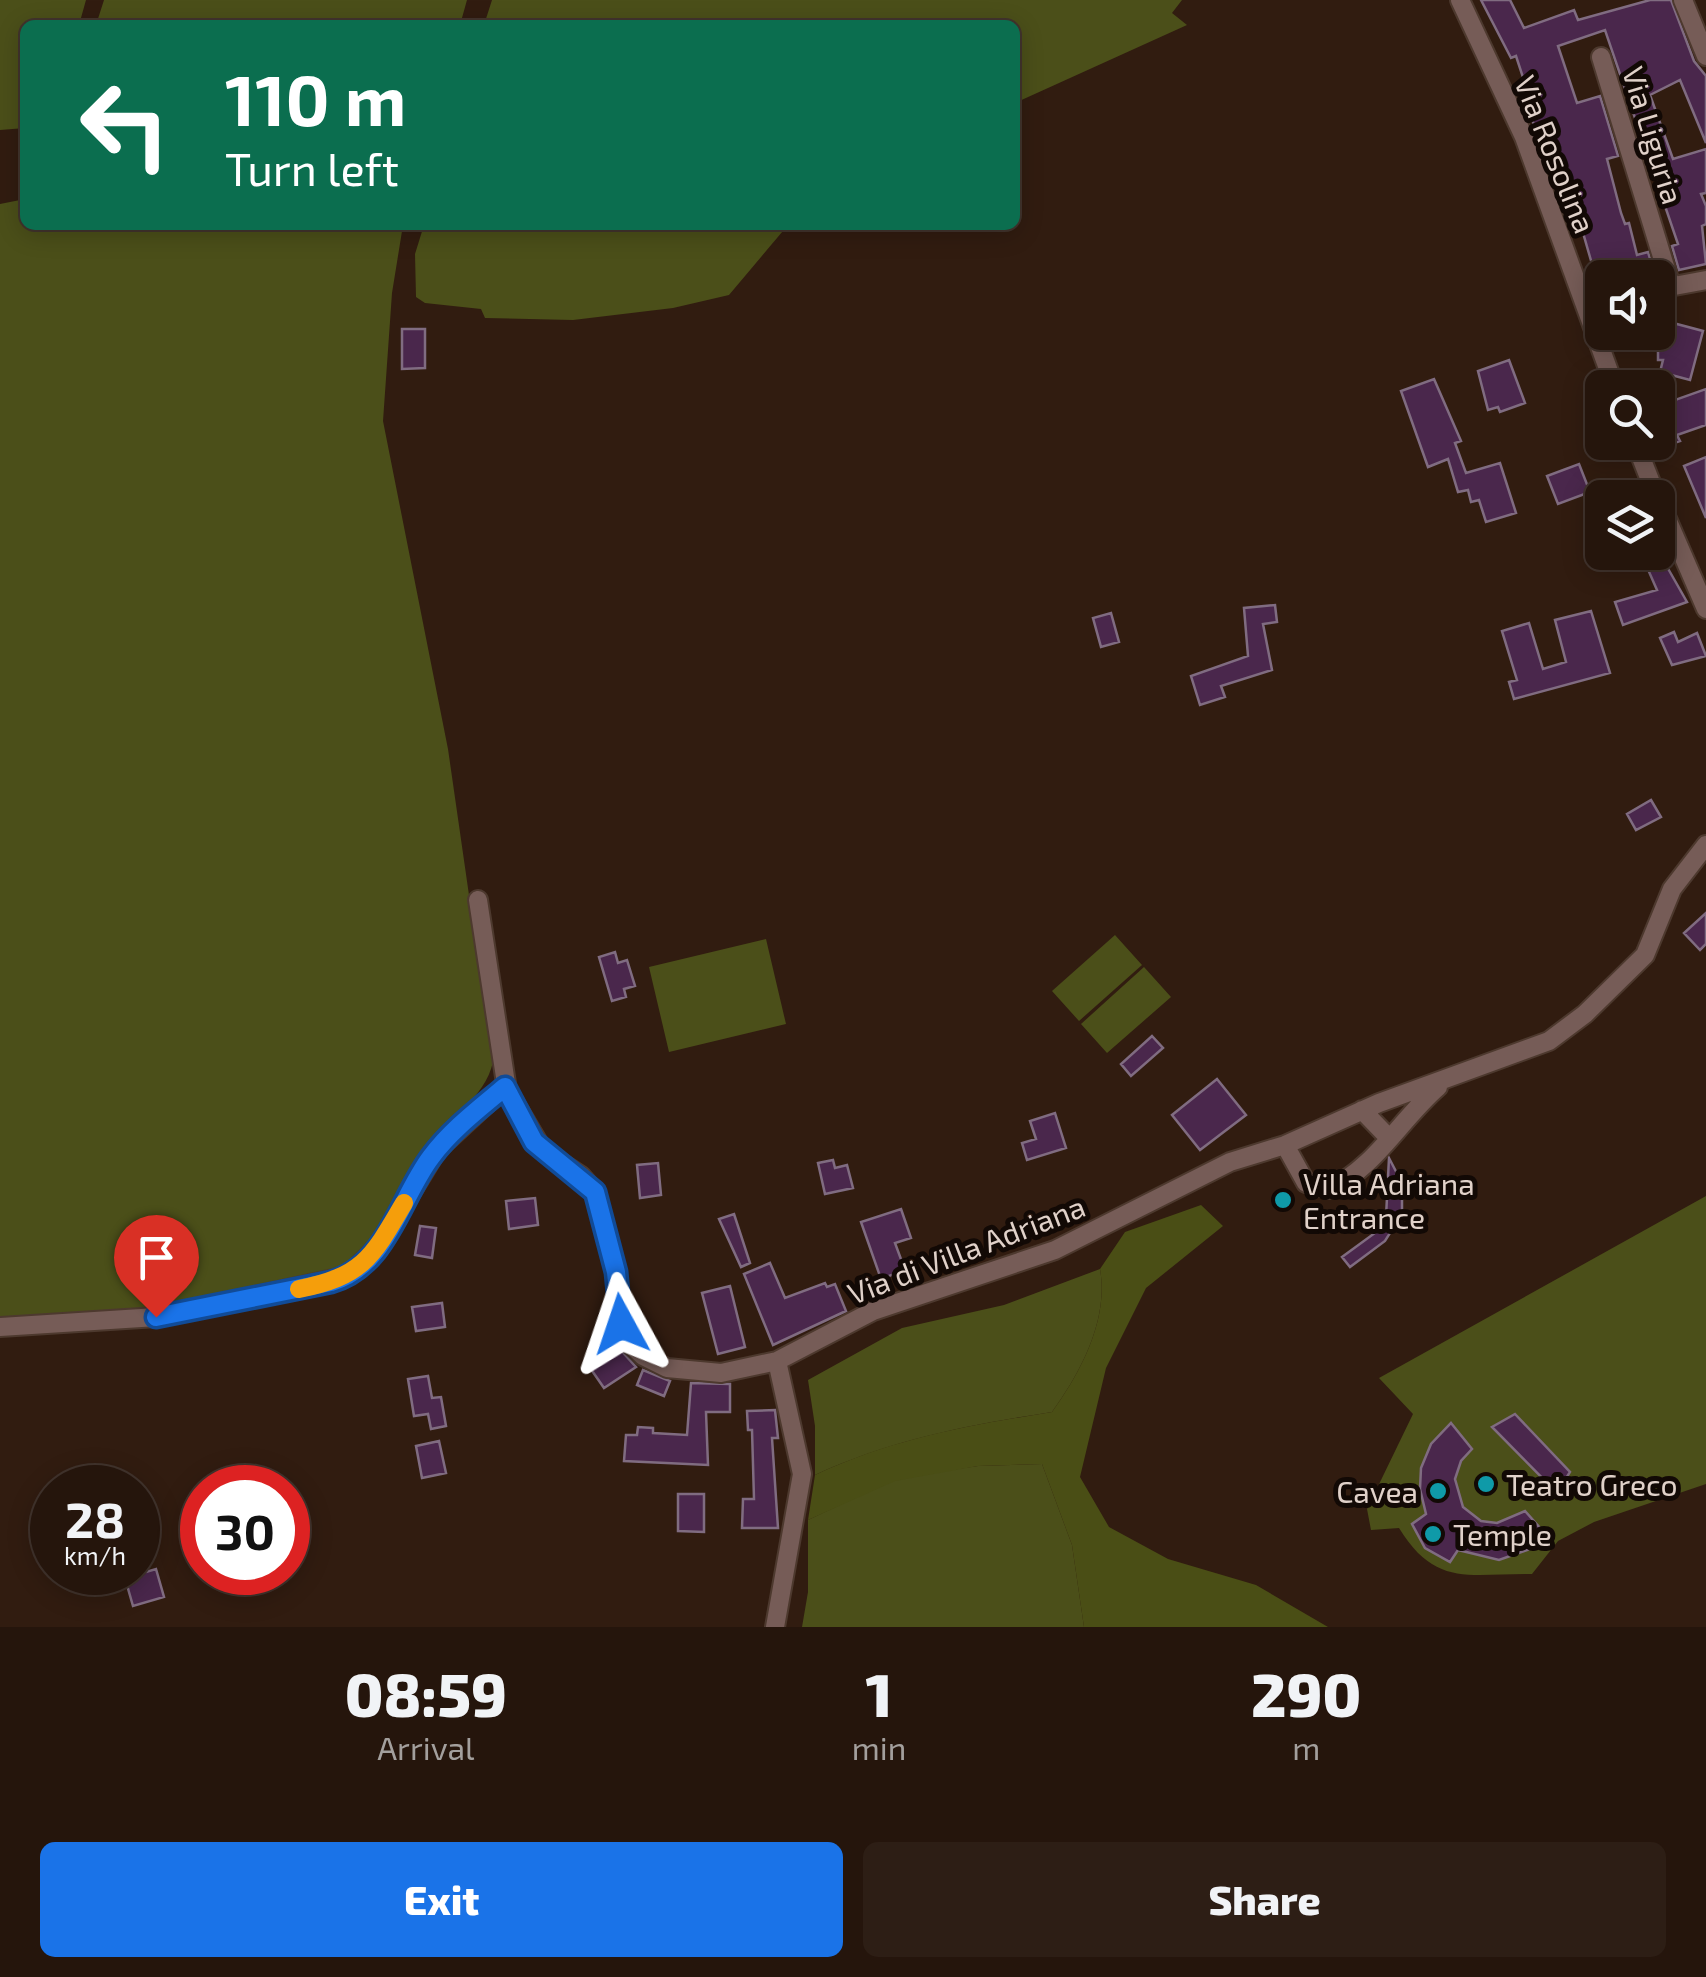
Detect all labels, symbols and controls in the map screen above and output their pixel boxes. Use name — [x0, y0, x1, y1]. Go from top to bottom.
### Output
text: 110 m — [225, 56, 406, 140]
icon: left — [60, 60, 190, 190]
street label: Via Liguria — [1616, 62, 1692, 208]
street label: Via Rosolina — [1508, 70, 1604, 238]
text: Turn left — [225, 141, 399, 195]
map controls — [1585, 260, 1675, 570]
button: sound — [1585, 260, 1675, 350]
button: search — [1585, 370, 1675, 460]
button: layers — [1585, 480, 1675, 570]
place label: Villa Adriana Entrance — [1303, 1165, 1475, 1235]
street label: Via di Villa Adriana — [842, 1187, 1090, 1311]
marker: Villa Adriana Entrance — [1272, 1189, 1294, 1211]
pin — [114, 1215, 199, 1318]
icon: arrive — [129, 1230, 184, 1285]
position arrow — [569, 1272, 673, 1376]
speed limit sign: 30 — [180, 1465, 310, 1595]
place label: Teatro Greco — [1506, 1466, 1678, 1502]
place label: Cavea — [1336, 1473, 1418, 1509]
marker: Teatro Greco — [1475, 1473, 1497, 1495]
marker: Cavea — [1427, 1480, 1449, 1502]
text: 28 — [65, 1488, 125, 1548]
place label: Temple — [1453, 1516, 1552, 1552]
marker: Temple — [1422, 1523, 1444, 1545]
text: km/h — [64, 1540, 126, 1570]
text: 08:59 — [345, 1657, 507, 1729]
text: 1 — [866, 1657, 893, 1729]
text: 290 — [1251, 1657, 1361, 1729]
text: Arrival — [377, 1728, 475, 1766]
text: min — [852, 1728, 906, 1766]
text: m — [1292, 1728, 1320, 1766]
button: Exit — [40, 1842, 843, 1957]
button: Share — [863, 1842, 1666, 1957]

